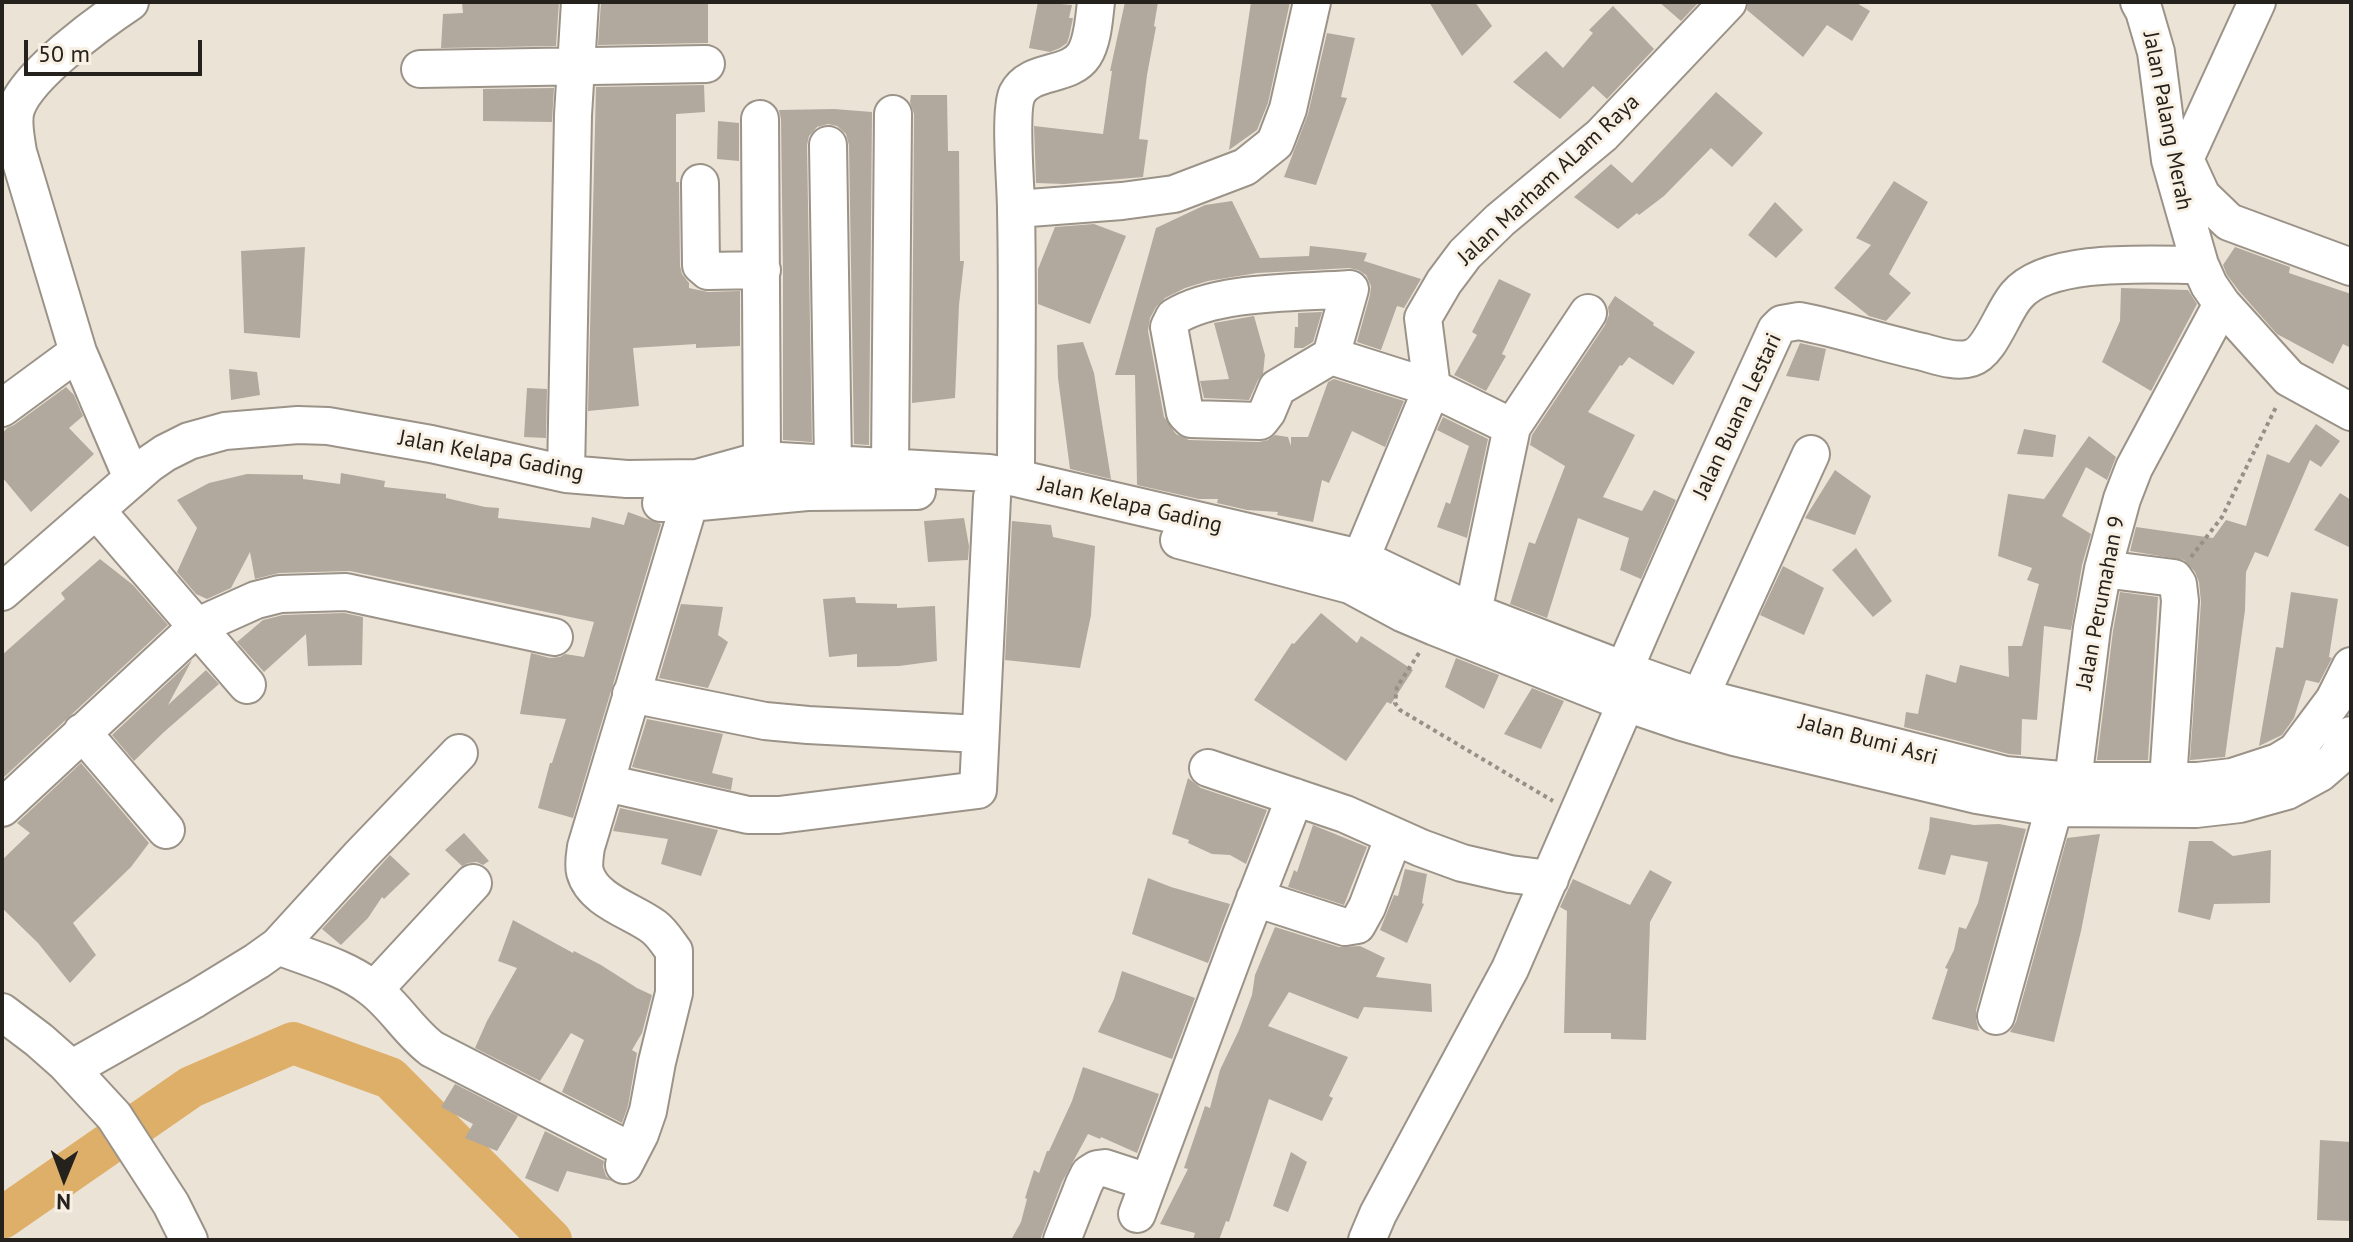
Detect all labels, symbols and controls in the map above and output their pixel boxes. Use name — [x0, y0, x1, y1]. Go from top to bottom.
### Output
scale bar — [28, 24, 206, 74]
street label: Jalan Palang Merah — [2137, 30, 2197, 212]
text: 50 m — [38, 38, 90, 69]
street label: Jalan Marham ALam Raya — [1453, 89, 1645, 271]
street label: Jalan Buana Lestari — [1688, 329, 1788, 503]
street label: Jalan Kelapa Gading — [396, 425, 586, 487]
street label: Jalan Kelapa Gading — [1035, 471, 1225, 539]
street label: Jalan Perumahan 9 — [2071, 514, 2131, 692]
street label: Jalan Bumi Asri — [1796, 709, 1940, 771]
north arrow — [24, 1138, 104, 1218]
text: N — [56, 1188, 71, 1216]

